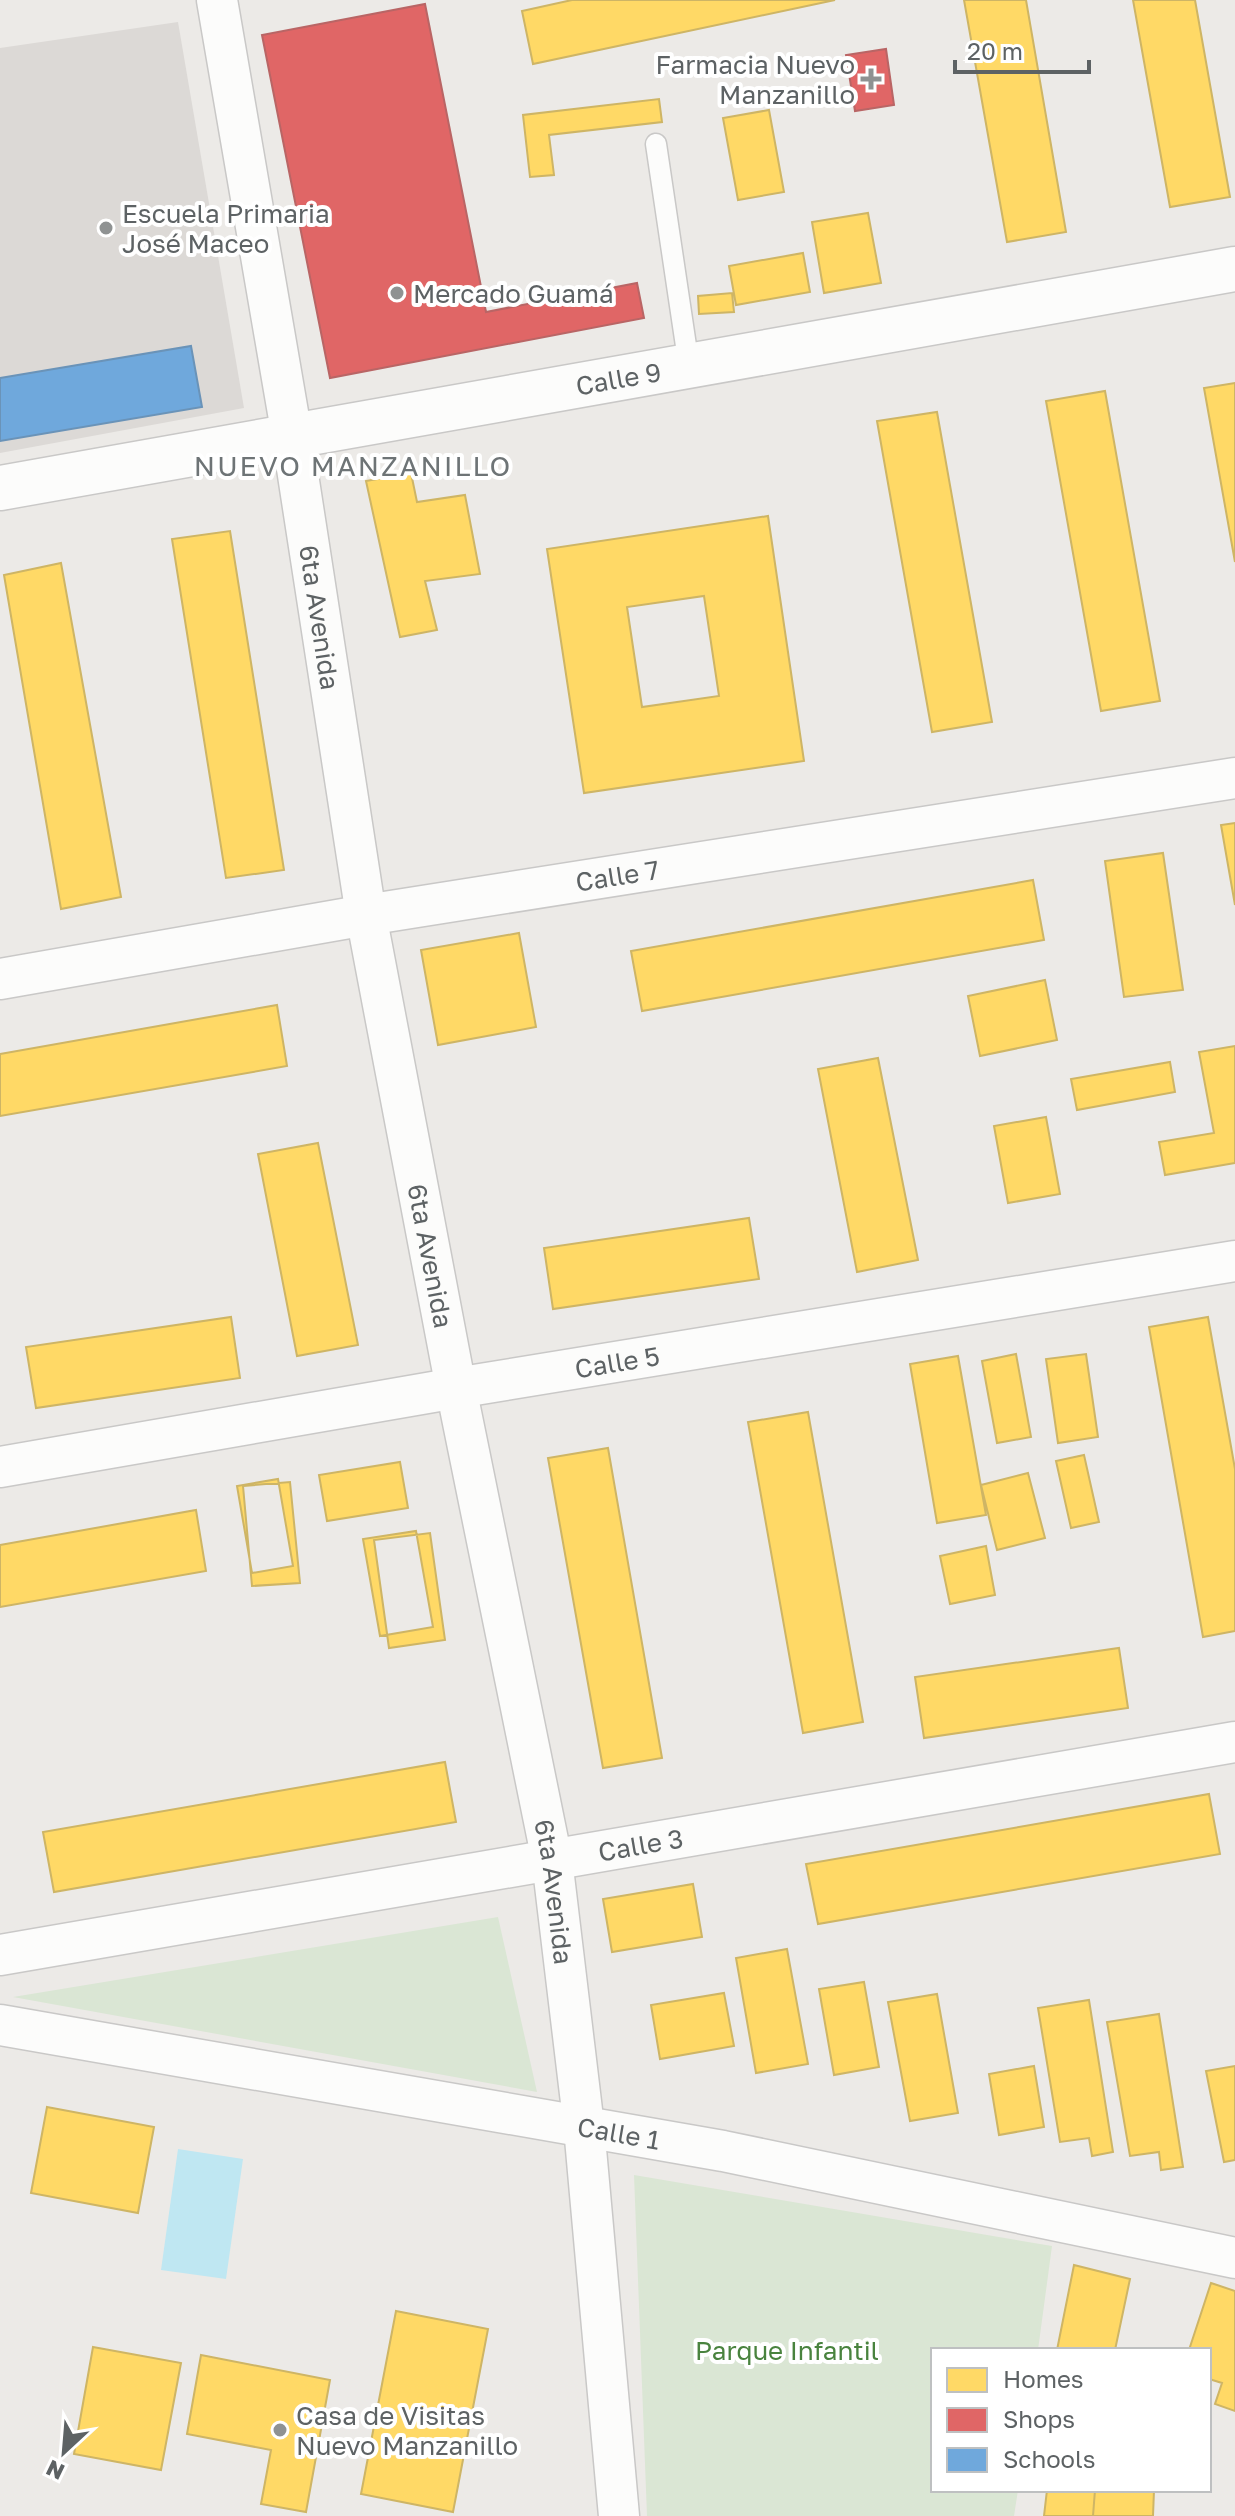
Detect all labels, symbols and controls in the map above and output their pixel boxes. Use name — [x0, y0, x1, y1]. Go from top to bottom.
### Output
scale bar — [955, 24, 1089, 74]
text: 20 m — [967, 36, 1023, 65]
place label: Farmacia Nuevo Manzanillo — [656, 49, 855, 110]
marker: Farmacia Nuevo Manzanillo — [862, 70, 880, 88]
place label: Escuela Primaria José Maceo — [122, 198, 330, 259]
marker: Escuela Primaria José Maceo — [97, 219, 115, 237]
place label: Mercado Guamá — [413, 278, 614, 309]
marker: Mercado Guamá — [388, 284, 406, 302]
street label: Calle 9 — [573, 356, 663, 401]
district label: NUEVO MANZANILLO — [194, 449, 512, 482]
street label: 6ta Avenida — [294, 543, 346, 692]
street label: Calle 7 — [573, 854, 661, 897]
street label: 6ta Avenida — [402, 1181, 460, 1330]
street label: Calle 5 — [572, 1340, 662, 1384]
street label: 6ta Avenida — [529, 1816, 580, 1966]
street label: Calle 3 — [596, 1822, 685, 1867]
street label: Calle 1 — [575, 2110, 662, 2155]
park label: Parque Infantil — [695, 2335, 879, 2366]
legend — [931, 2348, 1211, 2492]
text: Homes — [1003, 2364, 1084, 2393]
place label: Casa de Visitas Nuevo Manzanillo — [296, 2400, 518, 2461]
text: Shops — [1003, 2404, 1075, 2433]
north arrow — [24, 2412, 104, 2492]
marker: Casa de Visitas Nuevo Manzanillo — [271, 2421, 289, 2439]
text: Schools — [1003, 2444, 1095, 2473]
text: N — [42, 2455, 68, 2486]

